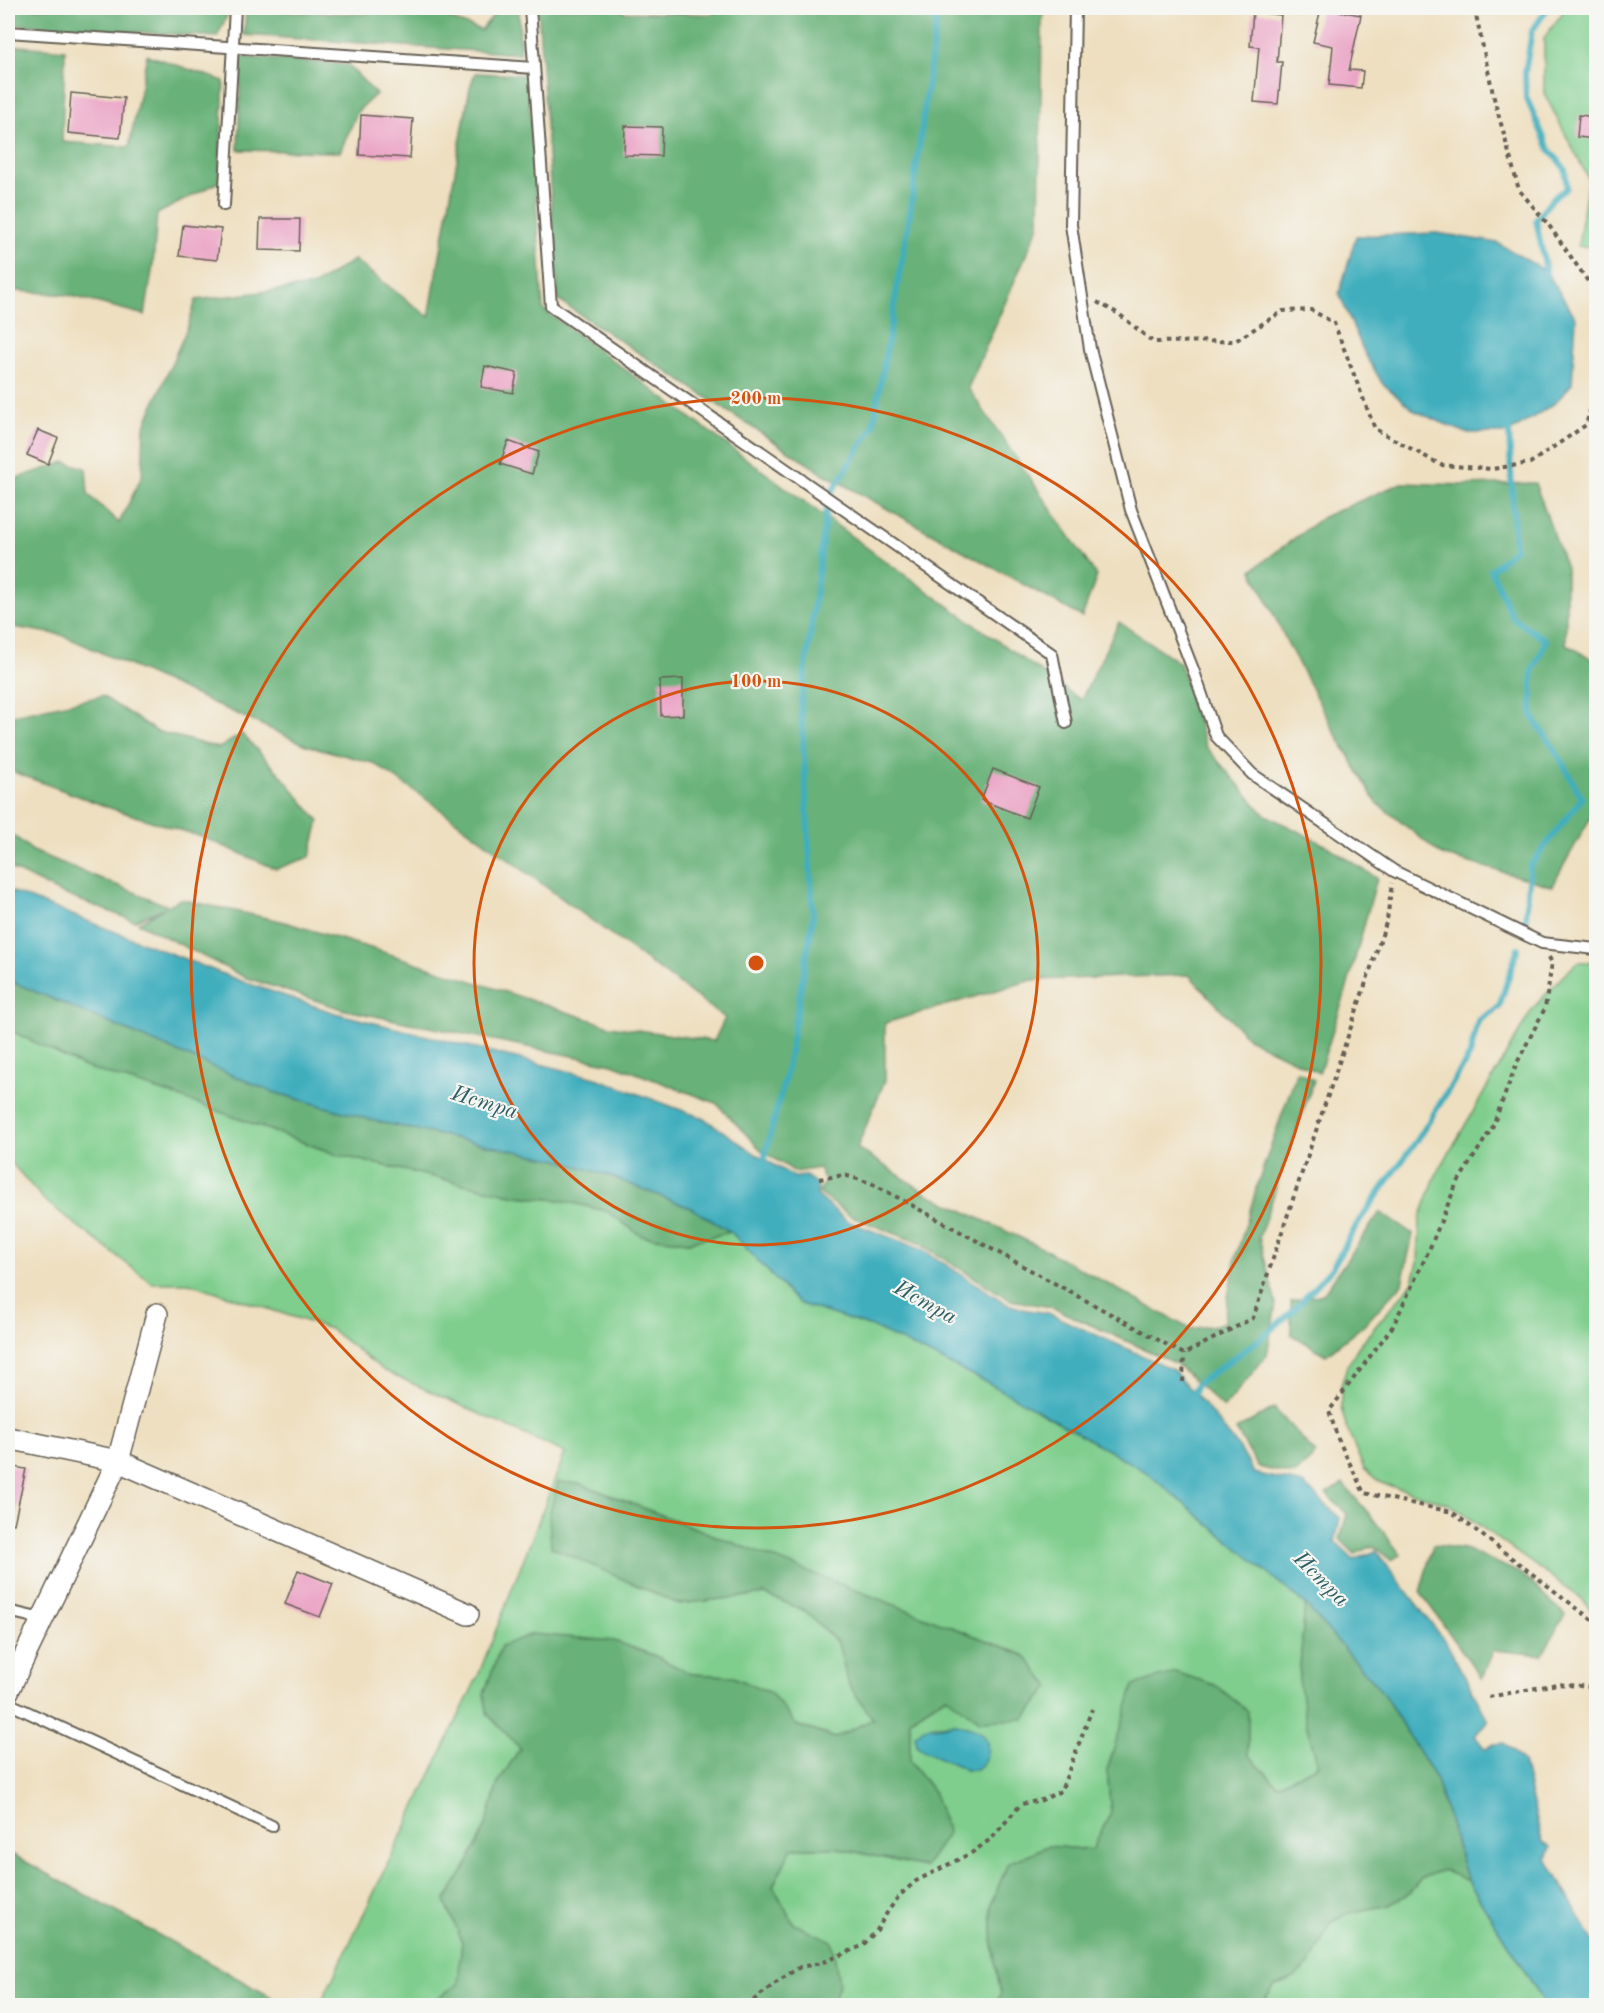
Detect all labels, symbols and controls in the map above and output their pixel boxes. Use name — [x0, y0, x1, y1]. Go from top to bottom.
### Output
text: 200 m — [731, 390, 781, 408]
text: 100 m — [731, 673, 781, 691]
centre of rings — [746, 953, 766, 973]
water label: Истра — [448, 1082, 520, 1123]
water label: Истра — [889, 1276, 960, 1329]
water label: Истра — [1288, 1547, 1353, 1611]

